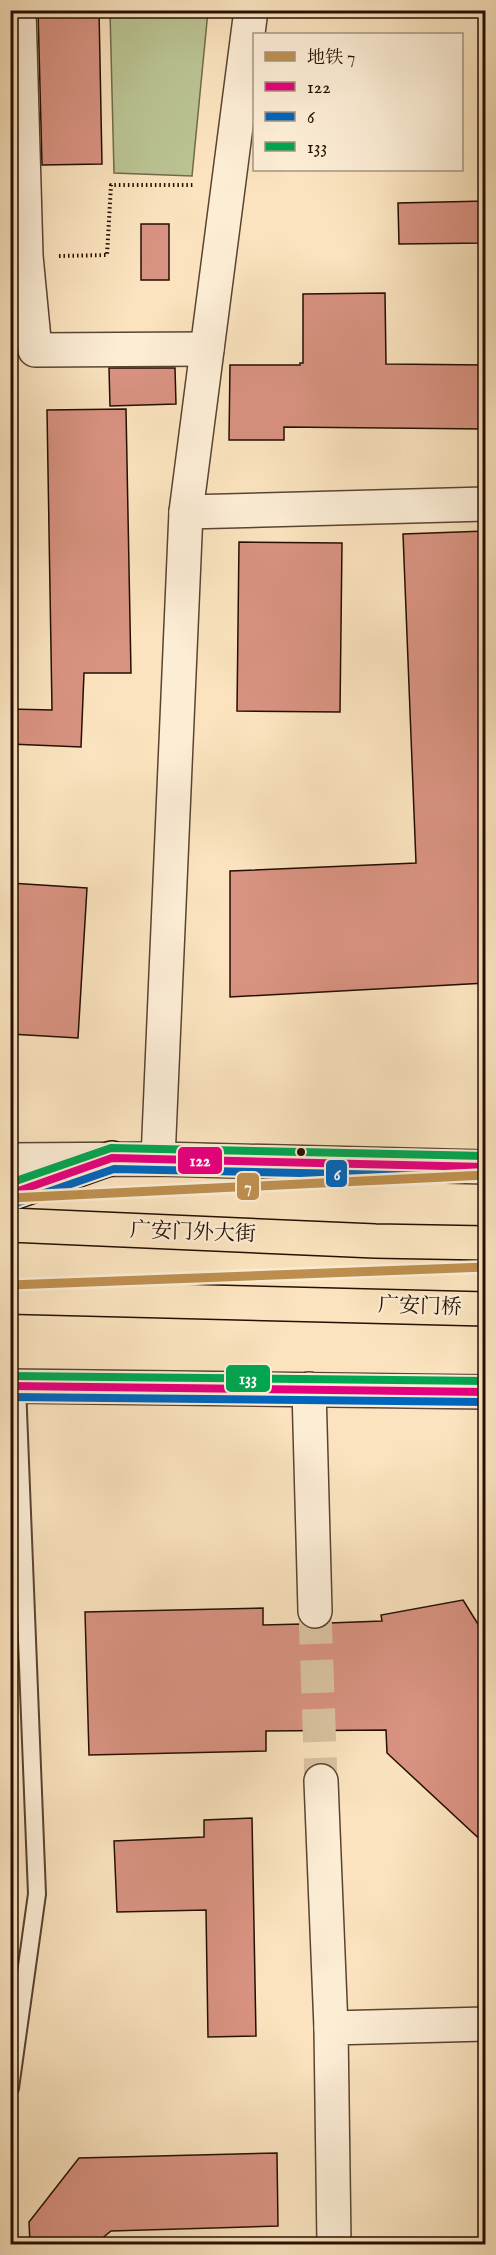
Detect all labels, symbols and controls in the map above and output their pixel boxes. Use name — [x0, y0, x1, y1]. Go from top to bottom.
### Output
legend — [253, 33, 463, 171]
text: 地铁 7 — [307, 47, 355, 70]
text: 122 — [307, 77, 331, 100]
text: 6 — [307, 107, 315, 130]
text: 133 — [307, 137, 327, 160]
line badge: 122 — [177, 1146, 223, 1175]
unlabelled marker — [295, 1146, 307, 1158]
text: 122 — [190, 1152, 211, 1172]
line badge: 6 — [325, 1159, 348, 1188]
text: 6 — [334, 1166, 342, 1186]
line badge: 7 — [236, 1172, 260, 1201]
text: 7 — [244, 1178, 252, 1198]
street label: 广安门外大街 — [130, 1217, 256, 1249]
street label: 广安门桥 — [378, 1292, 462, 1322]
line badge: 133 — [225, 1364, 271, 1393]
text: 133 — [239, 1370, 257, 1390]

